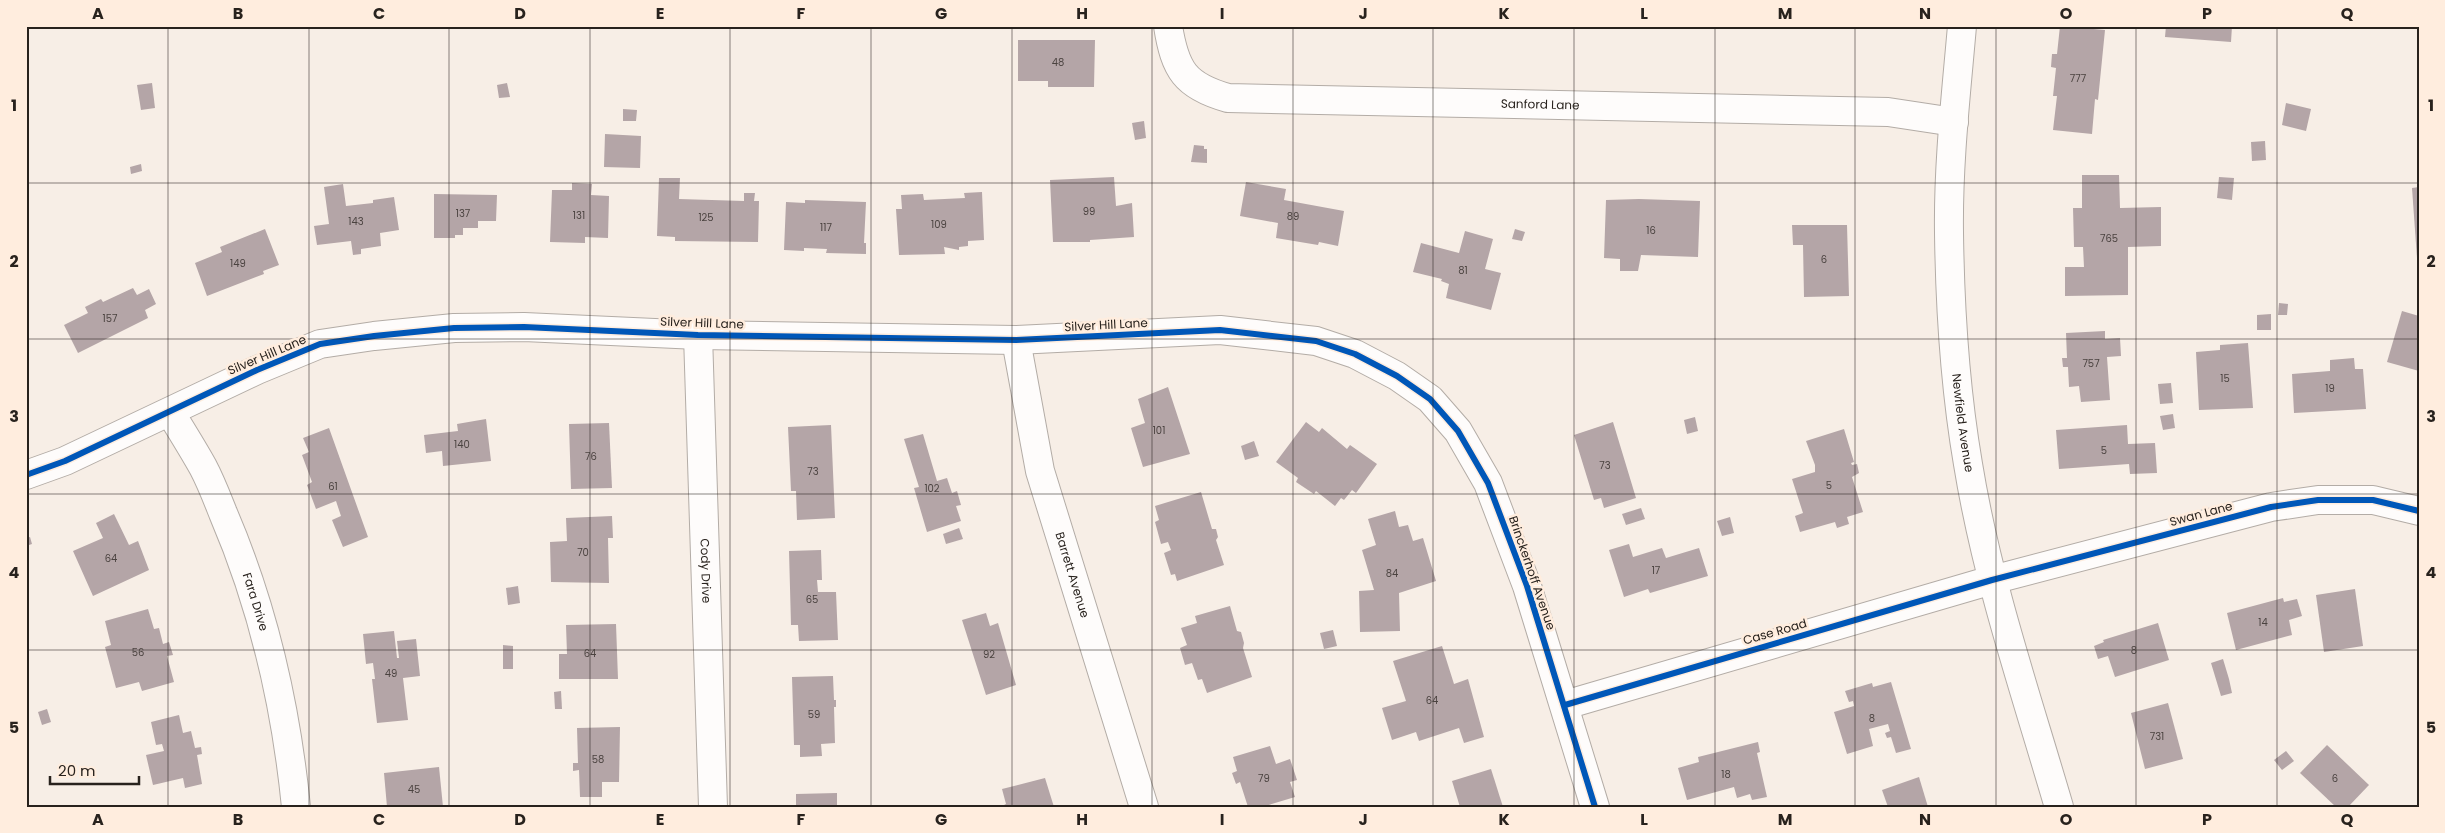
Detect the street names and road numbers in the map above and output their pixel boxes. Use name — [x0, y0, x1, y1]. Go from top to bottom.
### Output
street label: Sanford Lane — [1501, 95, 1580, 113]
street label: Silver Hill Lane — [660, 313, 744, 332]
street label: Silver Hill Lane — [1064, 314, 1148, 335]
street label: Silver Hill Lane — [225, 330, 309, 379]
street label: Newfield Avenue — [1948, 373, 1978, 473]
street label: Swan Lane — [2168, 497, 2234, 530]
street label: Brinckerhoff Avenue — [1505, 514, 1560, 632]
street label: Barrett Avenue — [1051, 530, 1094, 620]
street label: Cody Drive — [696, 538, 716, 604]
street label: Fara Drive — [239, 570, 273, 633]
street label: Case Road — [1741, 614, 1809, 649]

